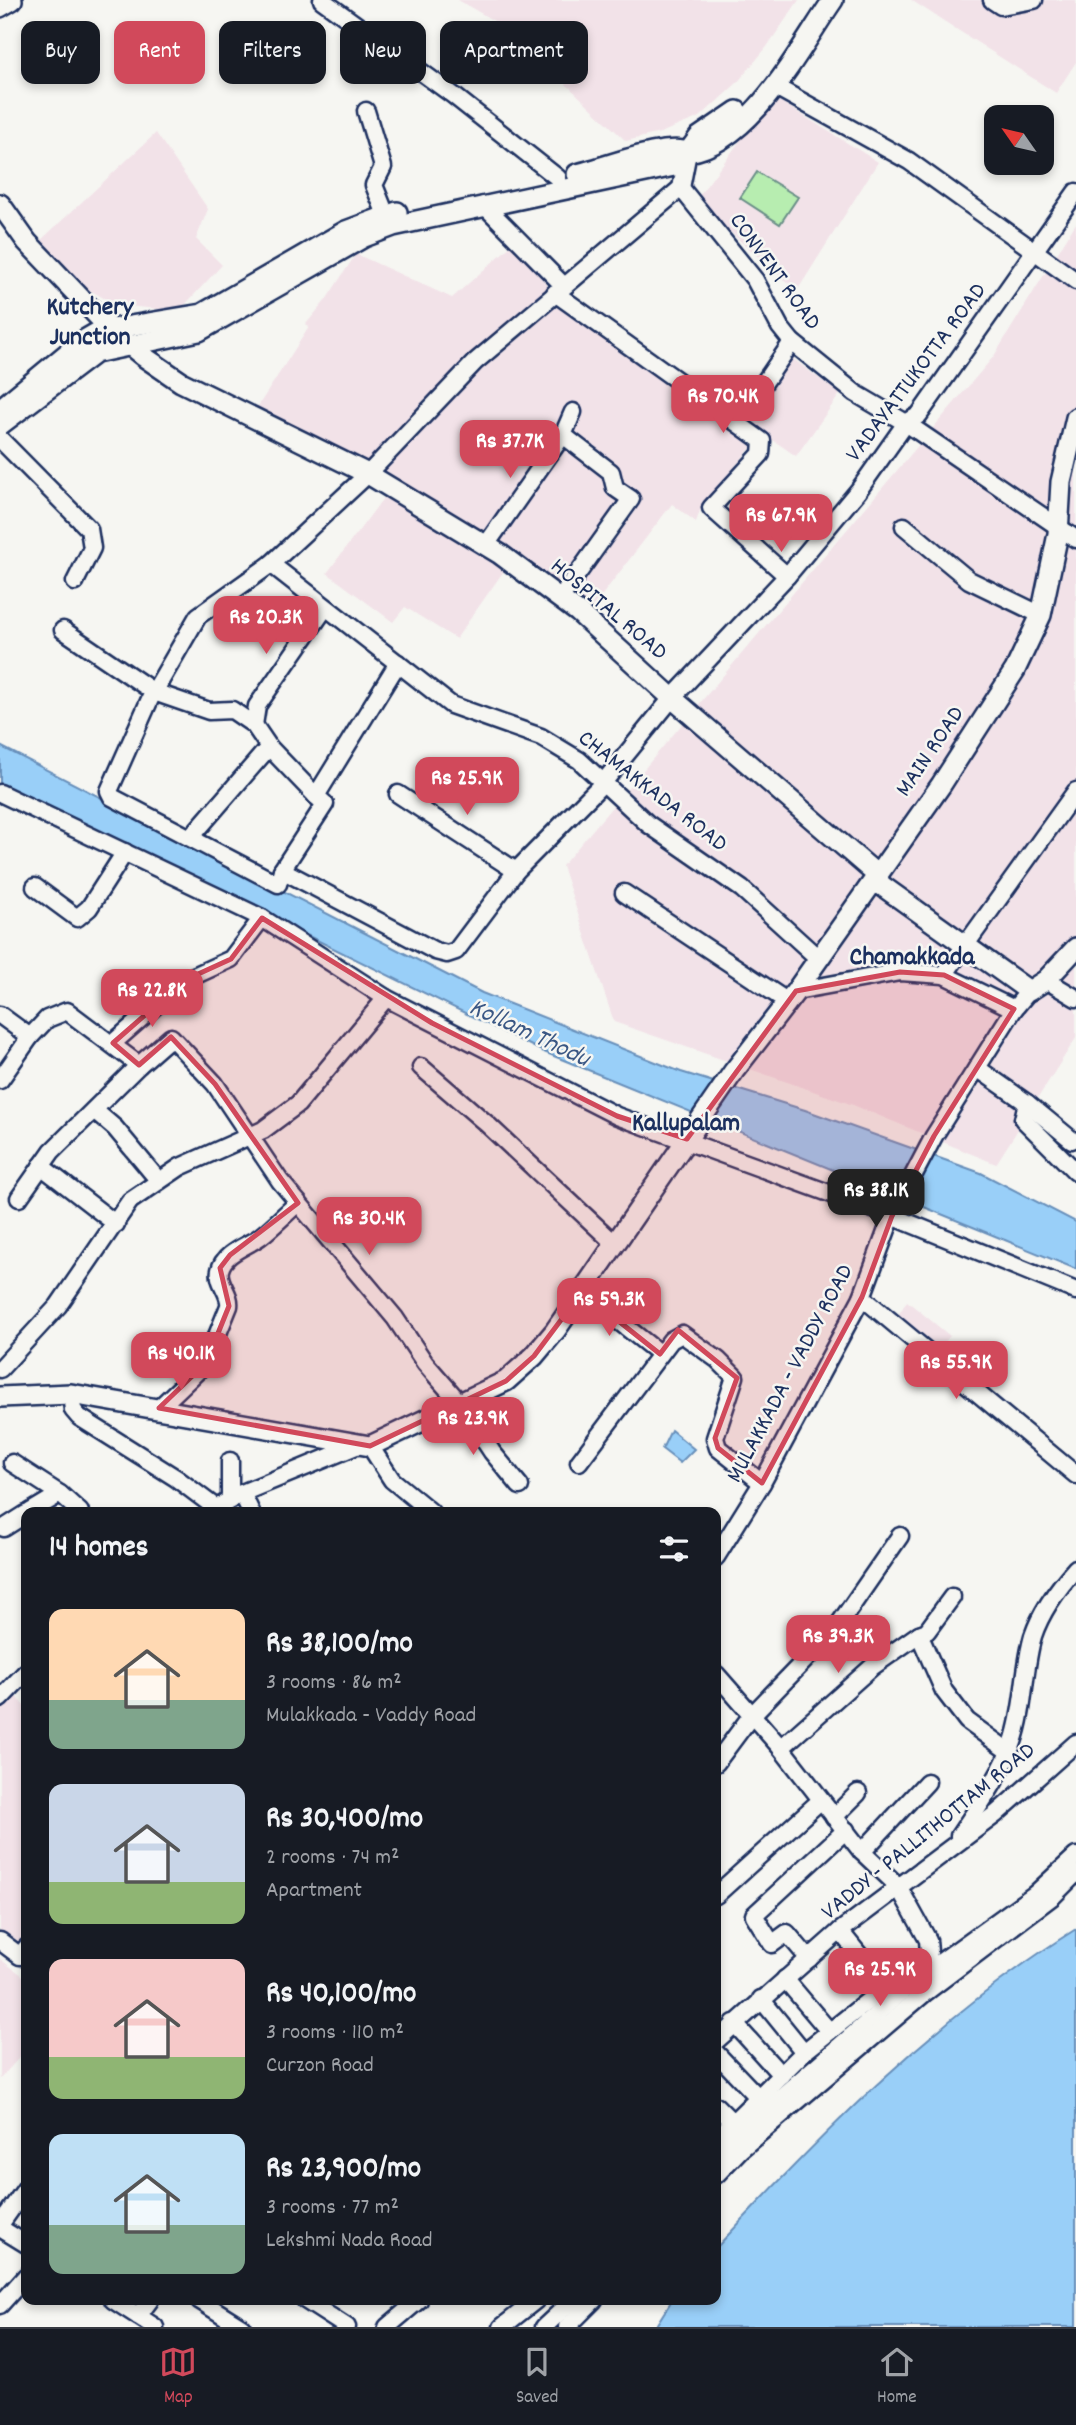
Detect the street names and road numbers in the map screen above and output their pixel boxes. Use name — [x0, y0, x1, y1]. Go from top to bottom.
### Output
street label: CONVENT ROAD — [720, 206, 828, 338]
street label: VADAYATTUKOTTA ROAD — [838, 276, 996, 470]
street label: HOSPITAL ROAD — [542, 551, 674, 669]
street label: MAIN ROAD — [888, 700, 974, 804]
street label: CHAMAKKADA ROAD — [570, 723, 734, 861]
street label: MULAKKADA - VADDY ROAD — [719, 1259, 863, 1489]
street label: VADDY - PALLITHOTTAM ROAD — [815, 1735, 1043, 1929]

